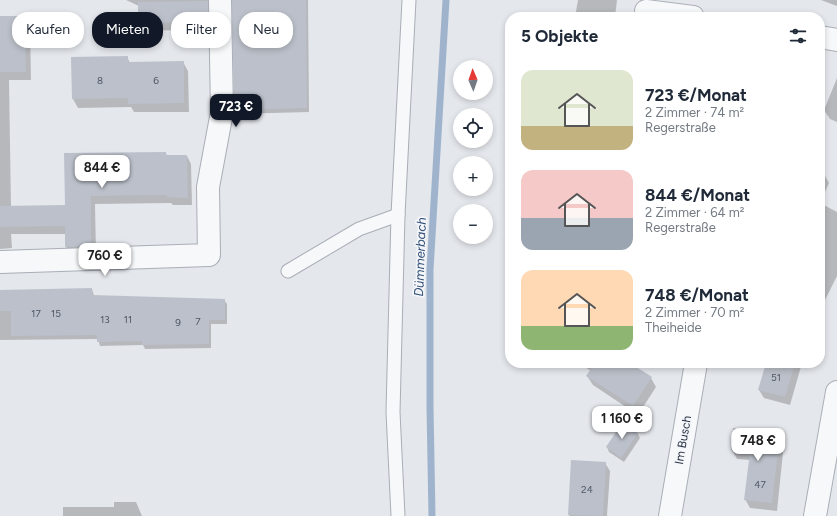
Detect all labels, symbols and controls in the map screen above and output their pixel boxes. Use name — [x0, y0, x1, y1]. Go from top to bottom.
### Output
chip: Kaufen — [12, 12, 84, 48]
chip: Mieten — [92, 12, 163, 48]
chip: Filter — [171, 12, 231, 48]
chip: Neu — [239, 12, 293, 48]
icon: filters — [787, 25, 809, 47]
text: 5 Objekte — [521, 26, 598, 46]
north arrow — [453, 60, 493, 100]
map controls — [453, 60, 493, 244]
house number: 8 — [97, 74, 103, 87]
house number: 6 — [153, 74, 159, 87]
text: 723 €/Monat — [645, 85, 747, 105]
icon: home — [553, 86, 601, 134]
pin: 723 € — [208, 94, 264, 128]
text: 723 € — [219, 99, 253, 114]
text: 2 Zimmer · 74 m² — [645, 105, 744, 120]
button: locate — [453, 108, 493, 148]
text: Regerstraße — [645, 120, 716, 135]
pin: 844 € — [74, 155, 130, 189]
button: + — [453, 156, 493, 196]
text: 844 € — [84, 160, 120, 175]
text: 844 €/Monat — [645, 185, 750, 205]
icon: home — [553, 186, 601, 234]
button: − — [453, 204, 493, 244]
text: 2 Zimmer · 64 m² — [645, 205, 745, 220]
water label: Dümmerbach — [411, 217, 429, 297]
text: Regerstraße — [645, 220, 716, 235]
pin: 760 € — [77, 243, 133, 277]
text: 760 € — [87, 248, 123, 263]
text: 748 €/Monat — [645, 285, 749, 305]
icon: home — [553, 286, 601, 334]
text: 2 Zimmer · 70 m² — [645, 305, 744, 320]
house number: 17 — [31, 307, 41, 320]
house number: 15 — [51, 307, 61, 320]
house number: 13 — [100, 313, 110, 326]
house number: 11 — [124, 313, 132, 326]
house number: 7 — [195, 315, 201, 328]
house number: 9 — [175, 316, 181, 329]
text: Theiheide — [645, 320, 702, 335]
house number: 51 — [771, 371, 781, 384]
pin: 1 160 € — [585, 406, 659, 440]
text: 1 160 € — [601, 411, 643, 426]
street label: Im Busch — [672, 414, 694, 465]
pin: 748 € — [730, 428, 786, 462]
text: 748 € — [740, 433, 776, 448]
house number: 47 — [754, 478, 766, 491]
house number: 24 — [581, 483, 593, 496]

